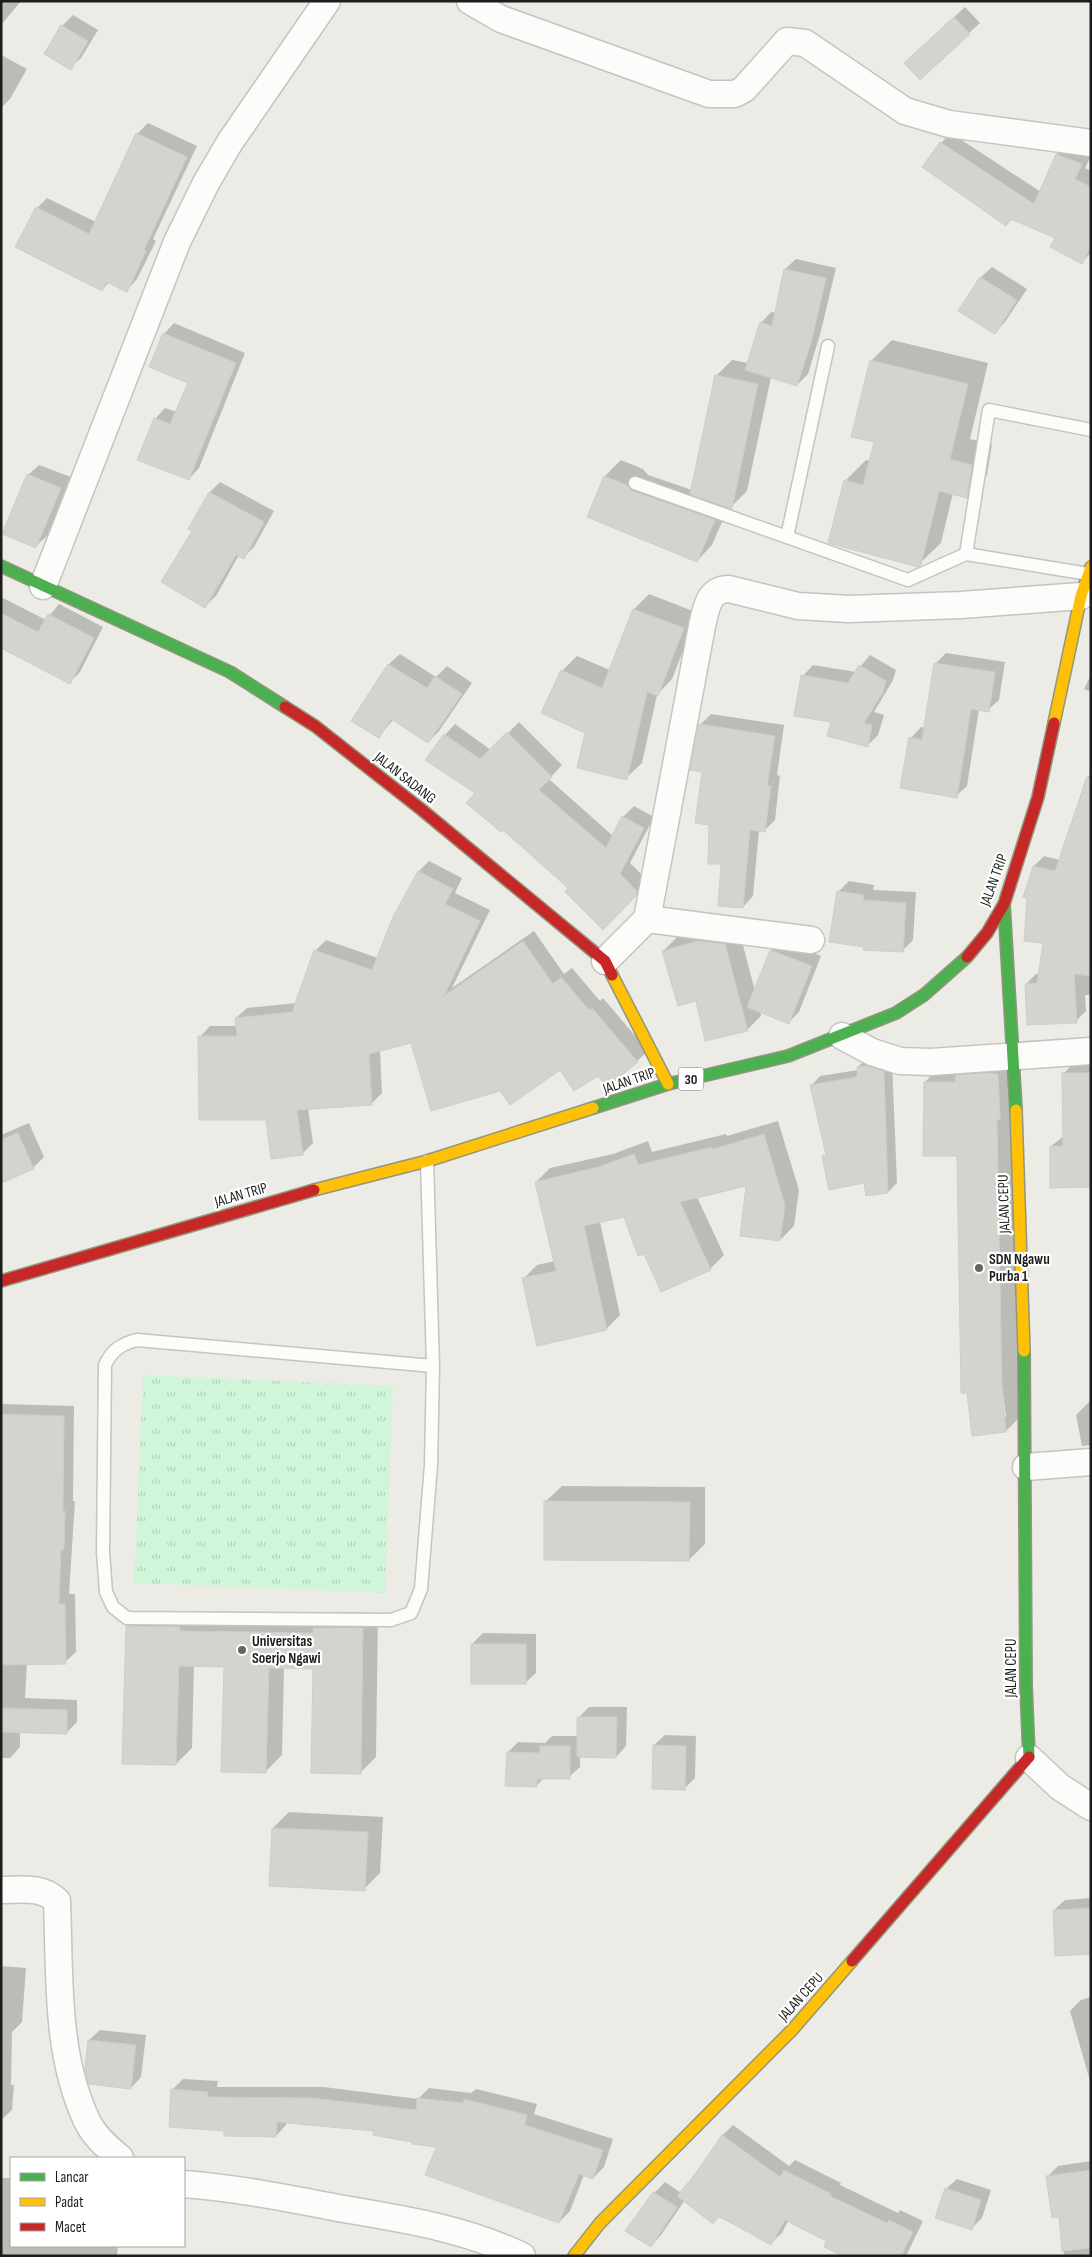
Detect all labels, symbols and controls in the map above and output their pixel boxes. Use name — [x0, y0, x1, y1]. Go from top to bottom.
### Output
street label: JALAN SADANG — [369, 747, 440, 808]
street label: JALAN TRIP — [975, 851, 1012, 910]
street label: JALAN TRIP — [599, 1063, 658, 1099]
road number: 30 — [678, 1068, 704, 1090]
street label: JALAN CEPU — [993, 1174, 1015, 1235]
street label: JALAN TRIP — [211, 1178, 270, 1212]
place label: SDN Ngawu Purba 1 — [989, 1250, 1050, 1286]
marker: SDN Ngawu Purba 1 — [973, 1262, 985, 1274]
place label: Universitas Soerjo Ngawi — [252, 1632, 321, 1668]
street label: JALAN CEPU — [1002, 1639, 1021, 1698]
marker: Universitas Soerjo Ngawi — [236, 1644, 248, 1656]
street label: JALAN CEPU — [774, 1969, 828, 2026]
legend — [10, 2157, 185, 2247]
text: Lancar — [55, 2168, 89, 2187]
text: Padat — [55, 2193, 84, 2212]
text: Macet — [55, 2218, 87, 2237]

